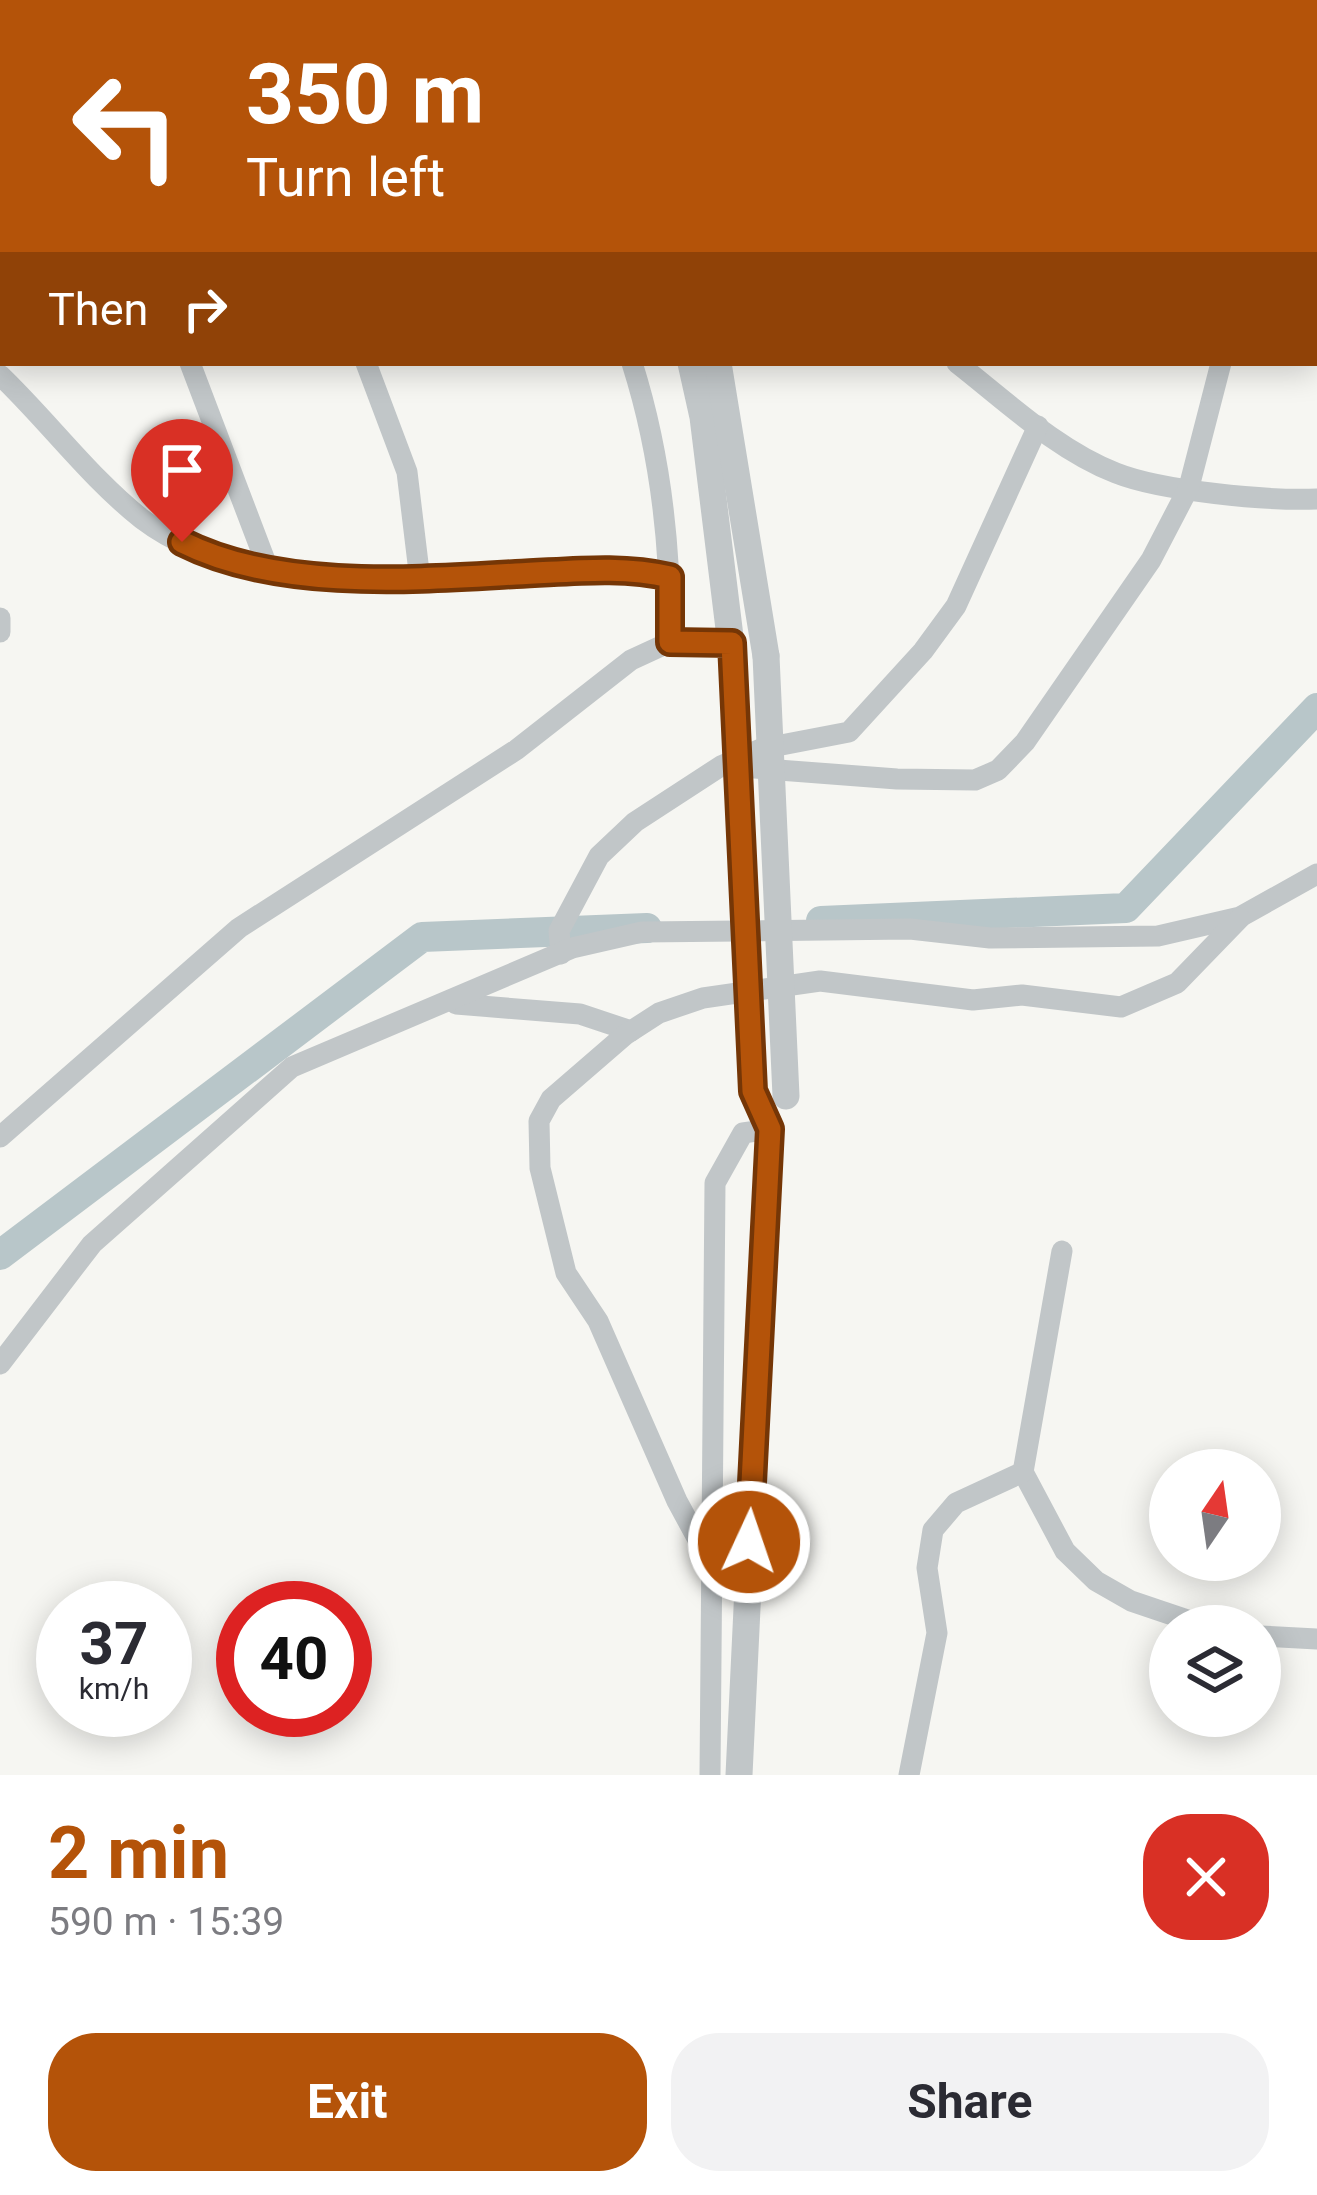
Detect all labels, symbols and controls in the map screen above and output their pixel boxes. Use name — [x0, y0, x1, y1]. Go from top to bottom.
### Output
text: 350 m — [246, 45, 484, 144]
icon: left — [48, 48, 204, 204]
text: Turn left — [246, 146, 445, 209]
icon: right — [172, 276, 238, 342]
text: Then — [48, 283, 148, 336]
pin — [131, 419, 233, 542]
icon: arrive — [149, 437, 215, 503]
north arrow — [1149, 1449, 1281, 1581]
map controls — [1149, 1449, 1281, 1737]
position arrow — [686, 1479, 812, 1605]
speed limit sign: 40 — [216, 1581, 372, 1737]
button: layers — [1149, 1605, 1281, 1737]
text: 37 — [80, 1608, 148, 1679]
text: km/h — [79, 1671, 149, 1706]
text: 2 min — [48, 1811, 229, 1896]
button: close — [1143, 1814, 1269, 1940]
text: 590 m · 15:39 — [48, 1899, 284, 1945]
button: Exit — [48, 2033, 647, 2171]
button: Share — [671, 2033, 1269, 2171]

